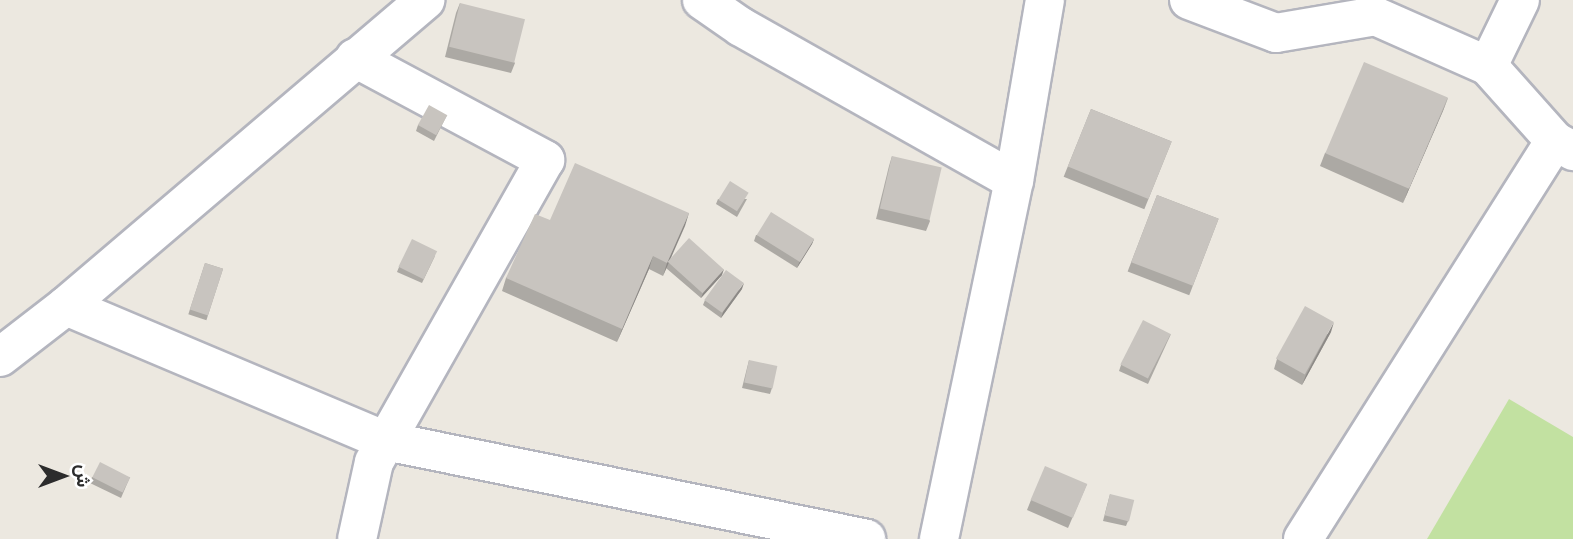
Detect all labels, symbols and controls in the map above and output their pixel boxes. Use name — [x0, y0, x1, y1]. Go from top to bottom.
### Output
north arrow — [28, 441, 98, 511]
text: ش — [71, 465, 97, 487]

